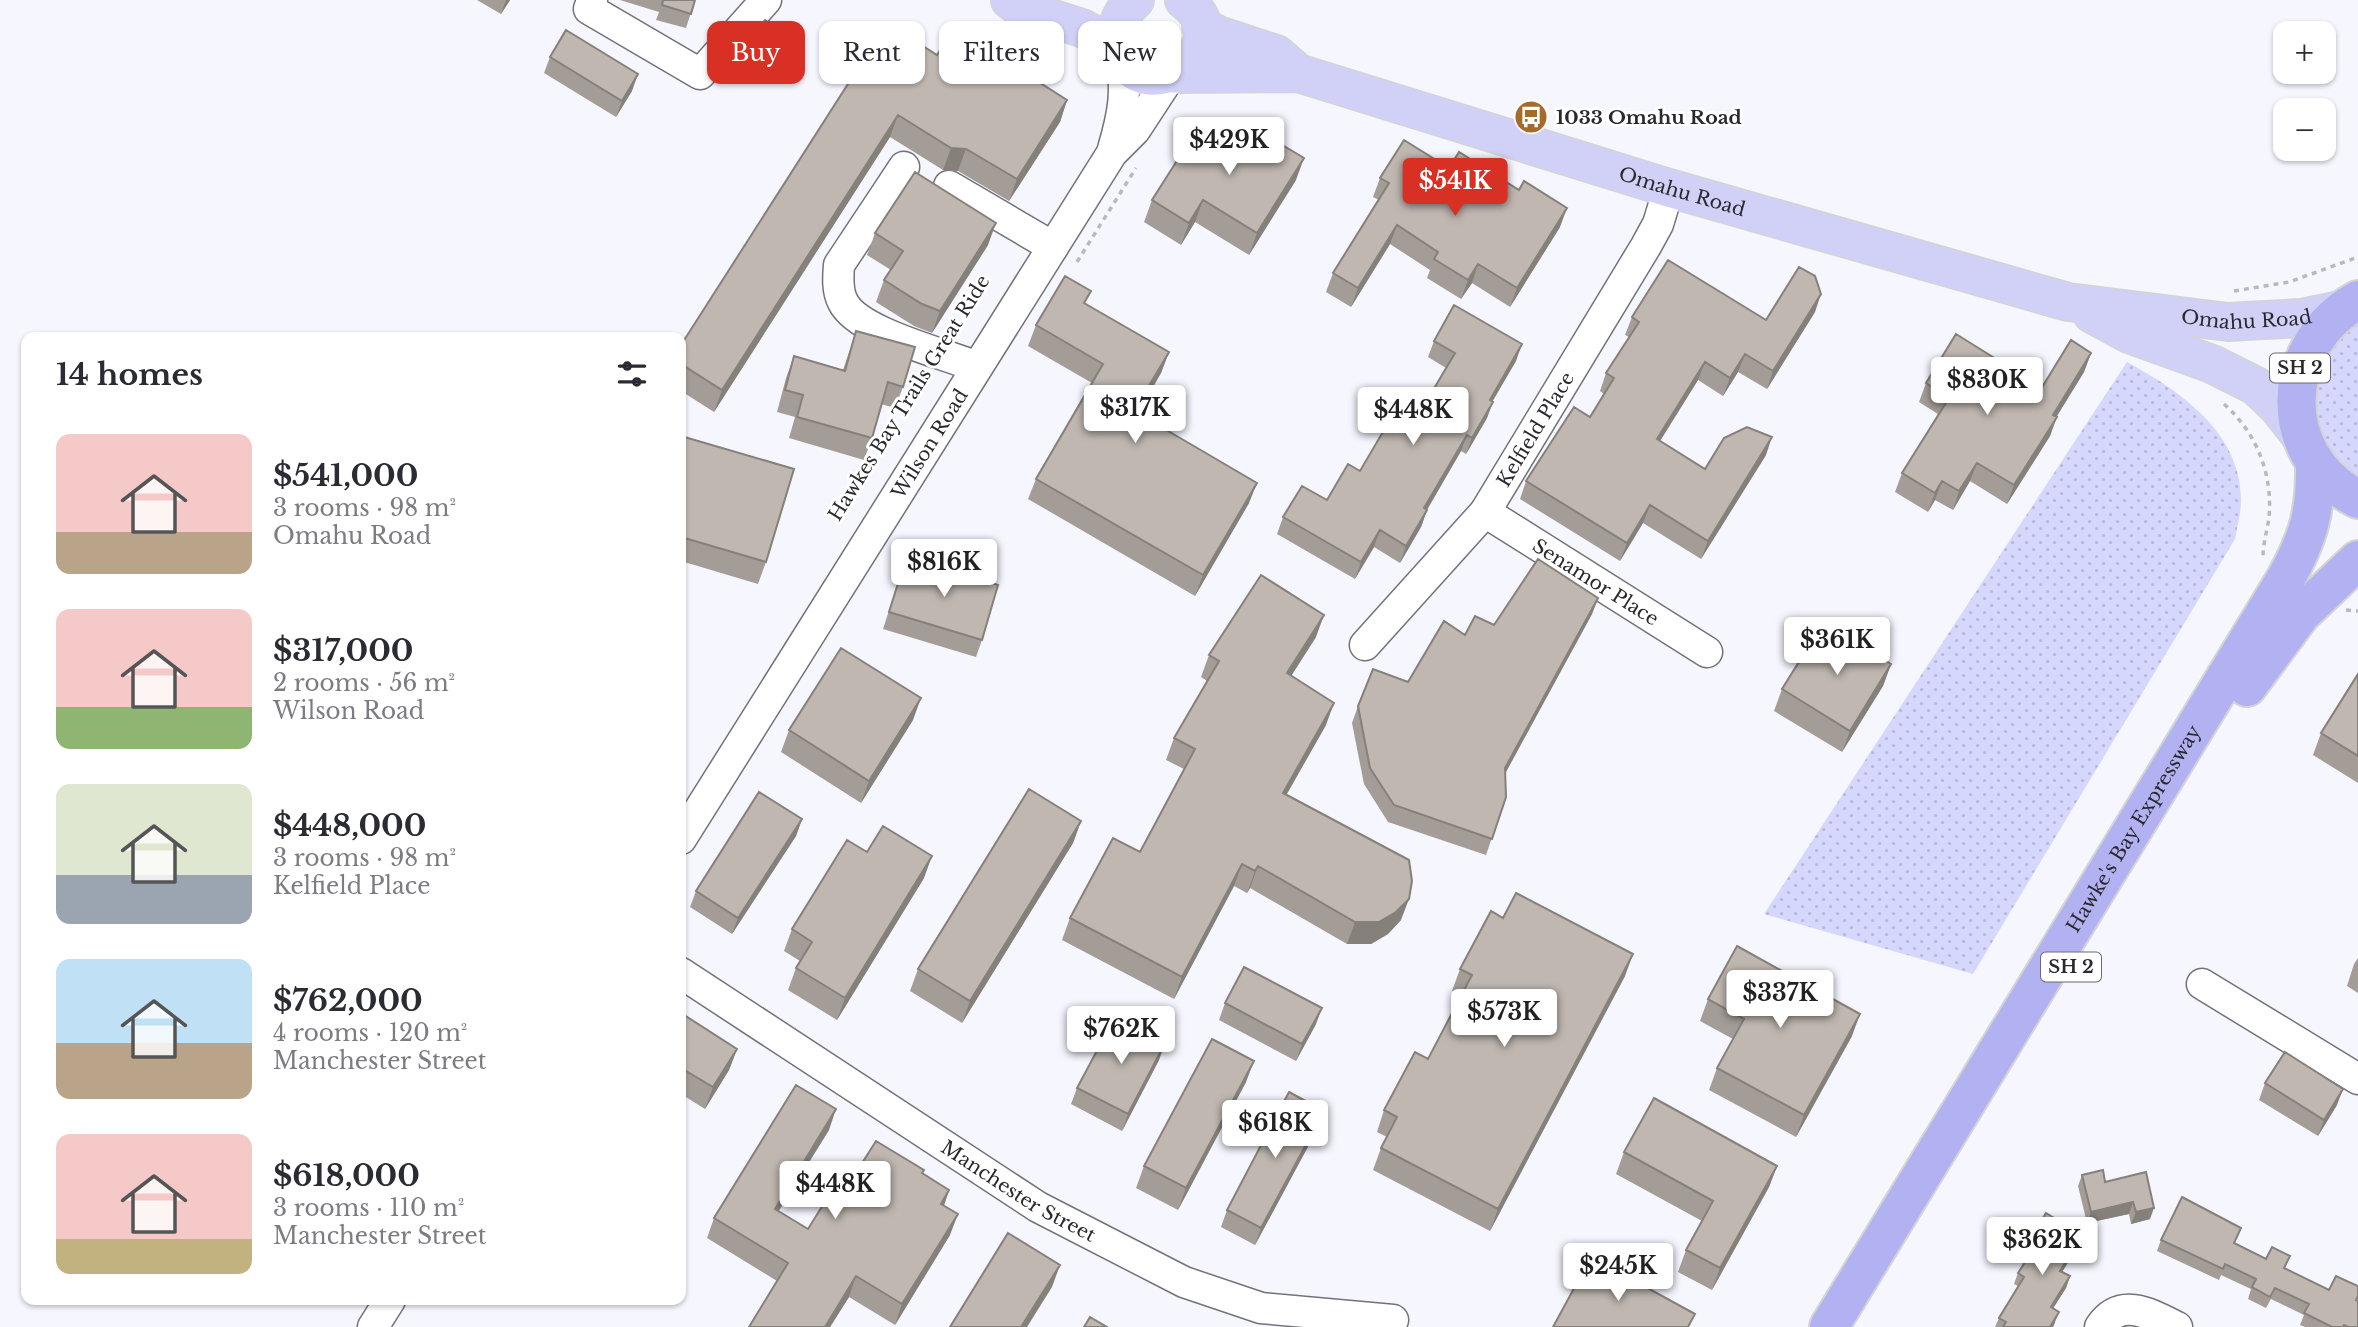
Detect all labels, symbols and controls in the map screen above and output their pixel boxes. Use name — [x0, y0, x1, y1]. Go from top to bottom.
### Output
chip: Buy — [707, 21, 805, 84]
chip: Rent — [819, 21, 925, 84]
chip: Filters — [939, 21, 1064, 84]
chip: New — [1078, 21, 1181, 84]
map controls — [2273, 21, 2336, 161]
button: + — [2273, 21, 2336, 84]
bus stop icon: 1033 Omahu Road — [1512, 98, 1550, 136]
button: − — [2273, 98, 2336, 161]
place label: 1033 Omahu Road — [1556, 106, 1742, 129]
pin: $429K — [1180, 118, 1278, 177]
text: $429K — [1189, 126, 1269, 154]
pin: $541K — [1406, 158, 1504, 218]
street label: Omahu Road — [1616, 162, 1748, 221]
text: $541K — [1419, 167, 1491, 195]
street label: Hawkes Bay Trails Great Ride — [824, 271, 994, 525]
street label: Omahu Road — [2180, 305, 2314, 334]
road number: SH 2 — [2270, 354, 2330, 382]
icon: filters — [613, 355, 651, 393]
text: 14 homes — [56, 356, 203, 393]
pin: $830K — [1938, 358, 2036, 417]
text: $830K — [1947, 366, 2027, 394]
street label: Kelfield Place — [1492, 368, 1579, 491]
street label: Wilson Road — [886, 384, 973, 503]
pin: $317K — [1086, 386, 1184, 445]
pin: $448K — [1364, 388, 1462, 447]
text: $317K — [1100, 394, 1170, 422]
text: $448K — [1374, 396, 1452, 424]
text: $541,000 — [273, 457, 418, 494]
icon: home — [112, 462, 196, 546]
text: 3 rooms · 98 m² — [273, 494, 456, 522]
text: Omahu Road — [273, 522, 431, 550]
street label: Senamor Place — [1529, 534, 1663, 630]
pin: $816K — [895, 540, 993, 599]
text: $816K — [907, 548, 981, 576]
pin: $361K — [1788, 618, 1886, 677]
text: $361K — [1800, 626, 1874, 654]
text: $317,000 — [273, 632, 414, 669]
icon: home — [112, 637, 196, 721]
text: 2 rooms · 56 m² — [273, 669, 455, 697]
text: Wilson Road — [273, 697, 424, 725]
street label: Hawke's Bay Expressway — [2061, 721, 2205, 936]
text: $448,000 — [273, 807, 426, 844]
icon: home — [112, 812, 196, 896]
text: 3 rooms · 98 m² — [273, 844, 456, 872]
text: Kelfield Place — [273, 872, 430, 900]
road number: SH 2 — [2041, 952, 2101, 982]
pin: $337K — [1731, 970, 1829, 1030]
text: $337K — [1742, 979, 1818, 1007]
text: $762,000 — [273, 982, 423, 1019]
icon: home — [112, 987, 196, 1071]
pin: $573K — [1455, 990, 1553, 1049]
text: $573K — [1467, 998, 1541, 1026]
pin: $762K — [1072, 1006, 1170, 1066]
text: $762K — [1083, 1015, 1159, 1043]
text: 4 rooms · 120 m² — [273, 1019, 467, 1047]
text: Manchester Street — [273, 1047, 486, 1075]
pin: $618K — [1226, 1100, 1324, 1160]
text: $618K — [1238, 1109, 1312, 1137]
street label: Manchester Street — [937, 1135, 1100, 1247]
text: $618,000 — [273, 1157, 420, 1194]
icon: home — [112, 1162, 196, 1246]
pin: $448K — [786, 1162, 884, 1221]
text: $448K — [796, 1170, 874, 1198]
text: 3 rooms · 110 m² — [273, 1194, 464, 1222]
pin: $362K — [1993, 1218, 2091, 1277]
text: Manchester Street — [273, 1222, 486, 1250]
text: $362K — [2003, 1226, 2081, 1254]
pin: $245K — [1569, 1244, 1667, 1303]
text: $245K — [1579, 1252, 1657, 1280]

